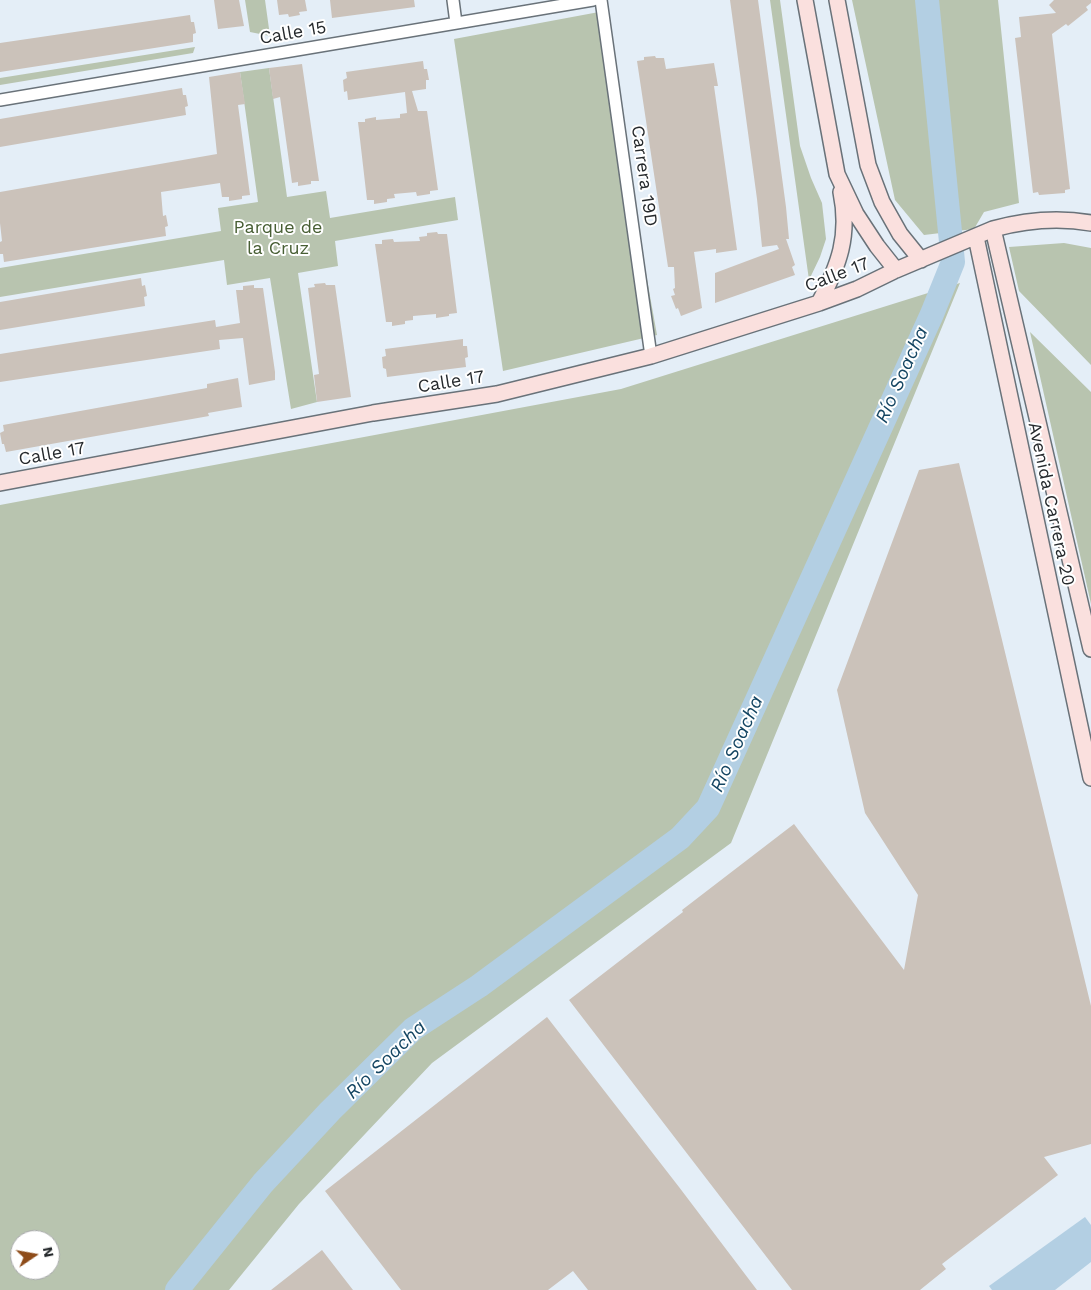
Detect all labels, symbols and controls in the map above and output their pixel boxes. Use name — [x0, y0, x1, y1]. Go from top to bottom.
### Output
street label: Calle 15 — [258, 16, 328, 50]
street label: Carrera 19D — [626, 124, 662, 228]
park label: Parque de la Cruz — [234, 217, 322, 260]
street label: Calle 17 — [802, 253, 872, 297]
water label: Río Soacha — [871, 323, 933, 427]
street label: Calle 17 — [416, 366, 486, 398]
street label: Avenida Carrera 20 — [1023, 420, 1079, 588]
street label: Calle 17 — [17, 438, 87, 470]
water label: Río Soacha — [706, 692, 768, 796]
water label: Río Soacha — [341, 1016, 431, 1104]
north arrow — [10, 1230, 60, 1280]
text: N — [40, 1245, 58, 1259]

